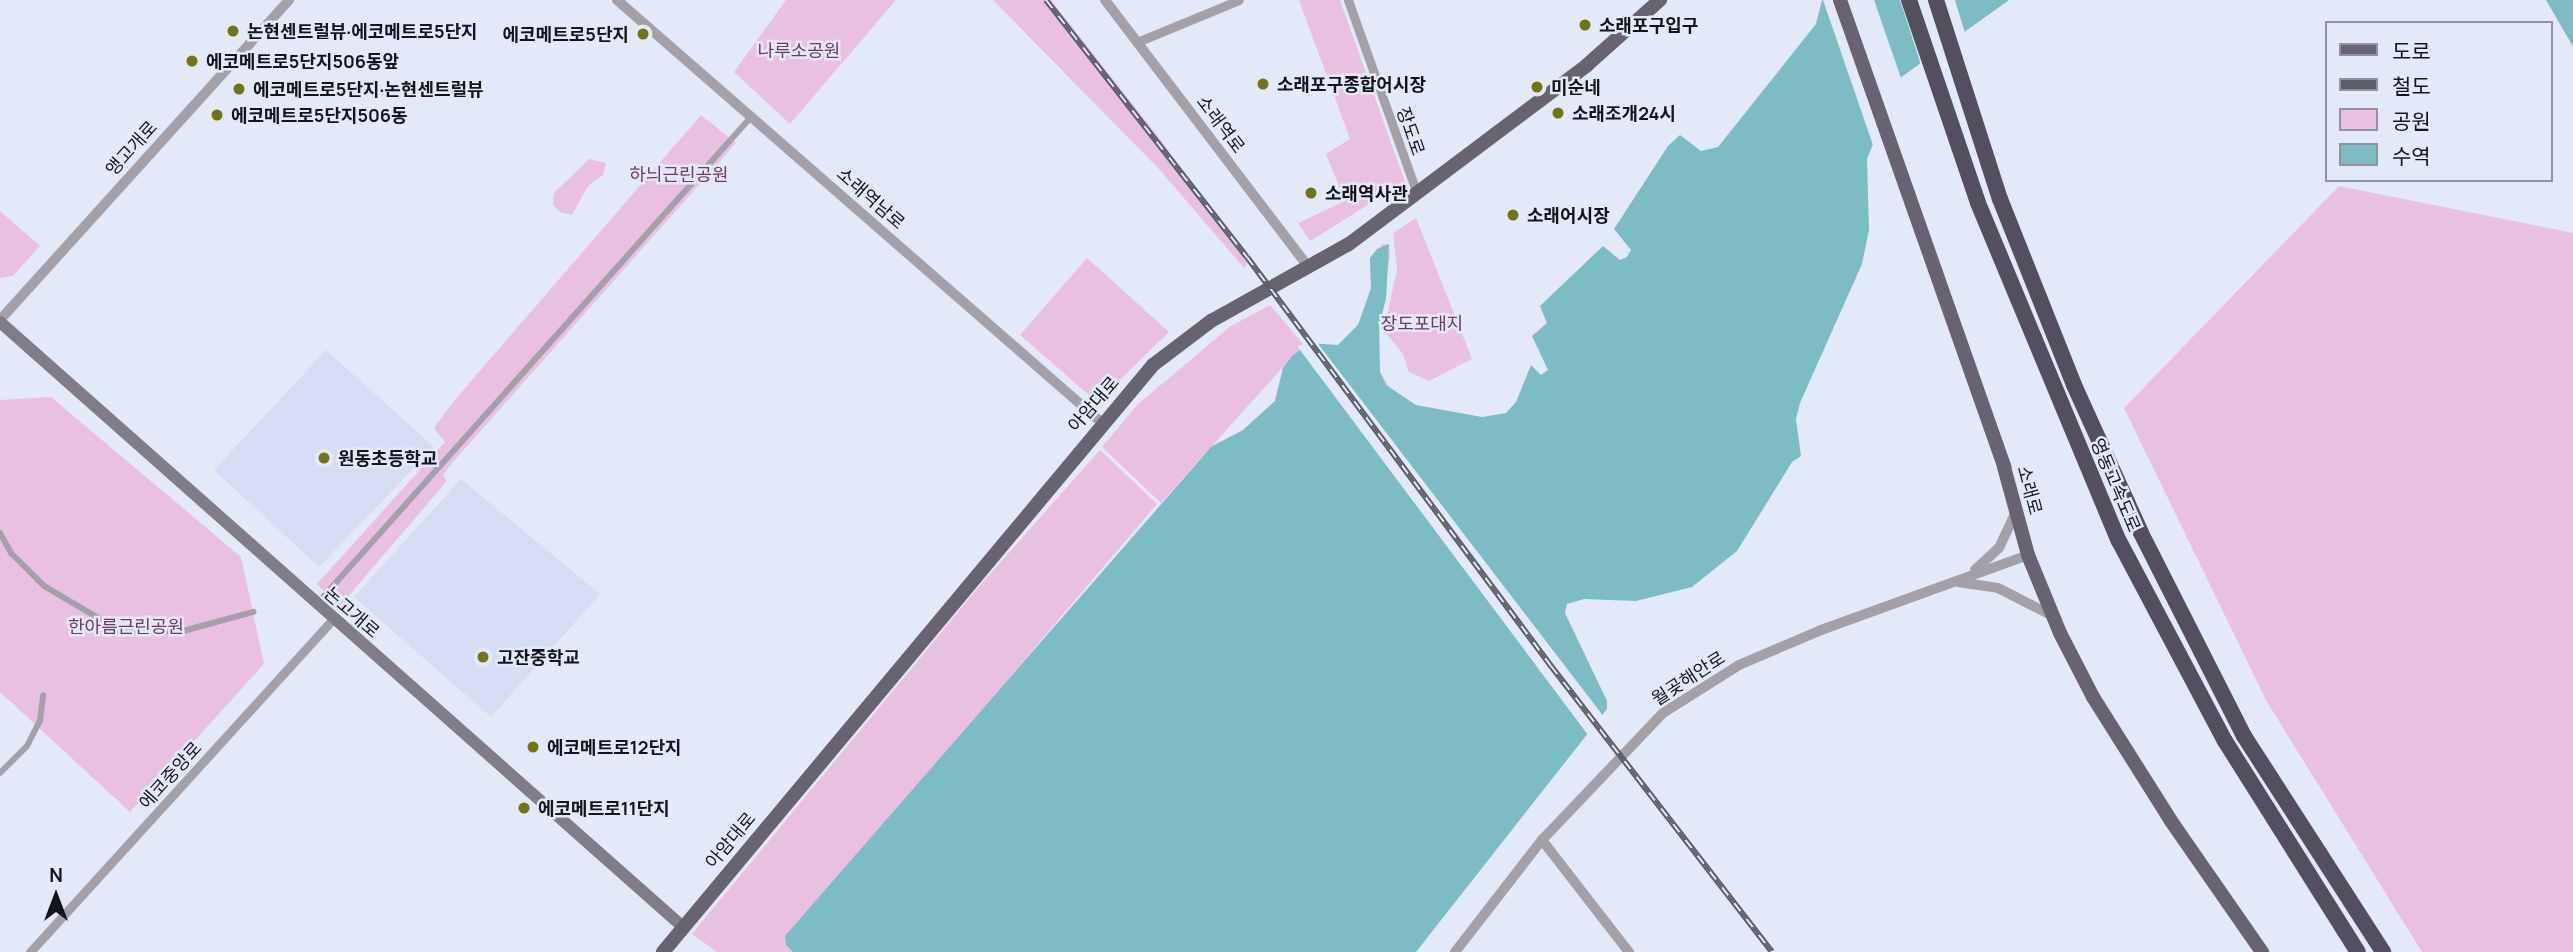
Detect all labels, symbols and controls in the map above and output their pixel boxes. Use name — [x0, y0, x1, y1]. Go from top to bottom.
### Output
place label: 소래포구입구 — [1599, 14, 1698, 36]
marker: 소래포구입구 — [1577, 17, 1593, 33]
place label: 논현센트럴뷰·에코메트로5단지 — [247, 20, 478, 42]
legend — [2324, 21, 2552, 182]
marker: 논현센트럴뷰·에코메트로5단지 — [225, 23, 241, 39]
place label: 에코메트로5단지 — [503, 23, 629, 45]
marker: 에코메트로5단지 — [635, 26, 651, 42]
text: 도로 — [2392, 37, 2431, 65]
park label: 나루소공원 — [758, 39, 840, 61]
place label: 에코메트로5단지506동앞 — [206, 50, 399, 72]
marker: 에코메트로5단지506동앞 — [184, 53, 200, 69]
text: 철도 — [2392, 72, 2431, 100]
place label: 소래포구종합어시장 — [1277, 73, 1426, 95]
marker: 소래포구종합어시장 — [1255, 76, 1271, 92]
place label: 미순네 — [1551, 76, 1601, 98]
place label: 에코메트로5단지·논현센트럴뷰 — [253, 78, 484, 100]
marker: 미순네 — [1529, 79, 1545, 95]
marker: 에코메트로5단지·논현센트럴뷰 — [231, 81, 247, 97]
street label: 소래역로 — [1192, 91, 1250, 157]
place label: 소래조개24시 — [1572, 102, 1676, 124]
place label: 에코메트로5단지506동 — [231, 104, 408, 126]
street label: 장도로 — [1393, 104, 1429, 158]
marker: 소래조개24시 — [1550, 105, 1566, 121]
marker: 에코메트로5단지506동 — [209, 107, 225, 123]
text: 공원 — [2392, 107, 2431, 135]
street label: 앵고개로 — [101, 116, 161, 180]
text: 수역 — [2392, 142, 2431, 170]
park label: 하늬근린공원 — [629, 163, 729, 185]
street label: 소래역남로 — [833, 163, 909, 233]
place label: 소래역사관 — [1325, 182, 1408, 204]
marker: 소래역사관 — [1303, 185, 1319, 201]
place label: 소래어시장 — [1527, 204, 1610, 226]
marker: 소래어시장 — [1505, 207, 1521, 223]
park label: 장도포대지 — [1381, 312, 1463, 334]
street label: 아암대로 — [1063, 372, 1123, 436]
street label: 영동고속도로 — [2087, 435, 2145, 535]
place label: 원동초등학교 — [338, 447, 437, 469]
marker: 원동초등학교 — [316, 450, 332, 466]
street label: 소래로 — [2013, 463, 2047, 517]
street label: 논고개로 — [320, 582, 384, 642]
park label: 한아름근린공원 — [68, 615, 184, 637]
place label: 고잔중학교 — [497, 646, 580, 668]
street label: 월곶해안로 — [1647, 646, 1729, 710]
marker: 고잔중학교 — [475, 649, 491, 665]
place label: 에코메트로12단지 — [547, 736, 682, 758]
street label: 에코중앙로 — [134, 737, 206, 813]
marker: 에코메트로12단지 — [525, 739, 541, 755]
place label: 에코메트로11단지 — [538, 797, 670, 819]
marker: 에코메트로11단지 — [516, 800, 532, 816]
street label: 아암대로 — [700, 808, 760, 872]
north arrow — [21, 861, 91, 931]
text: N — [49, 862, 63, 888]

